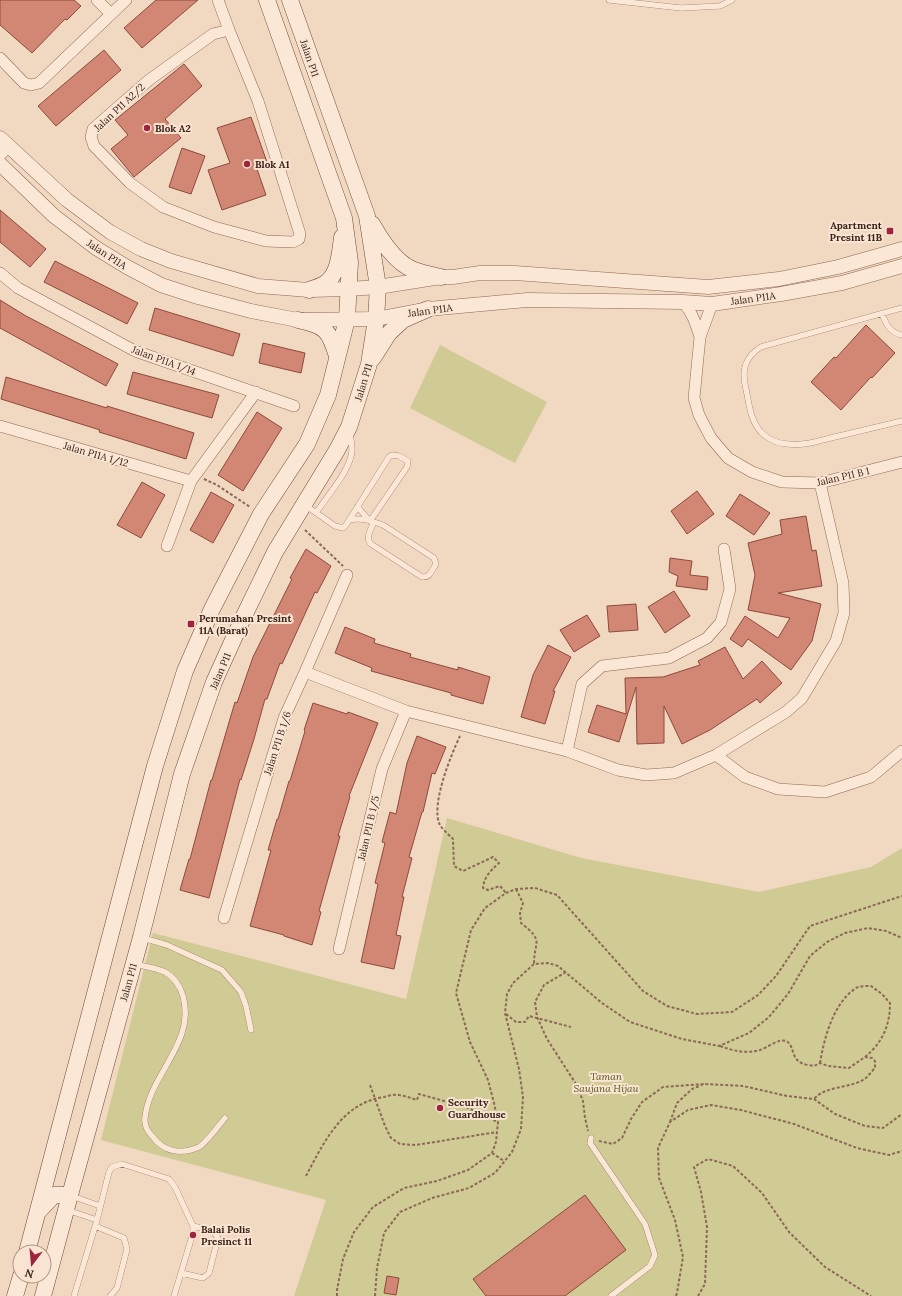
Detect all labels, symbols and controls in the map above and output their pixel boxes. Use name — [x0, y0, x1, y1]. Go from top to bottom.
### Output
street label: Jalan P11 — [297, 37, 322, 79]
street label: Jalan P11 A2/2 — [90, 80, 148, 135]
place label: Blok A2 — [155, 122, 191, 135]
marker: Blok A2 — [142, 123, 152, 133]
place label: Blok A1 — [255, 158, 290, 171]
marker: Blok A1 — [242, 159, 252, 169]
place label: Apartment Presint 11B — [830, 219, 883, 244]
marker: Apartment Presint 11B — [885, 226, 895, 236]
street label: Jalan P11A — [83, 236, 130, 273]
street label: Jalan P11A — [729, 289, 777, 308]
street label: Jalan P11A — [406, 301, 454, 320]
street label: Jalan P11A 1/14 — [129, 343, 198, 378]
street label: Jalan P11 — [351, 361, 375, 403]
street label: Jalan P11A 1/12 — [61, 439, 130, 470]
street label: Jalan P11 B 1 — [814, 464, 871, 489]
place label: Perumahan Presint 11A (Barat) — [199, 612, 292, 637]
marker: Perumahan Presint 11A (Barat) — [186, 619, 196, 629]
street label: Jalan P11 — [207, 651, 234, 692]
street label: Jalan P11 B 1/6 — [261, 709, 294, 778]
street label: Jalan P11 B 1/5 — [355, 795, 382, 863]
street label: Jalan P11 — [117, 961, 140, 1003]
park label: Taman Saujana Hijau — [574, 1070, 638, 1095]
place label: Security Guardhouse — [448, 1096, 507, 1121]
marker: Security Guardhouse — [435, 1103, 445, 1113]
place label: Balai Polis Presinct 11 — [201, 1223, 252, 1248]
marker: Balai Polis Presinct 11 — [188, 1230, 198, 1240]
north arrow — [12, 1244, 52, 1284]
text: N — [23, 1266, 35, 1282]

